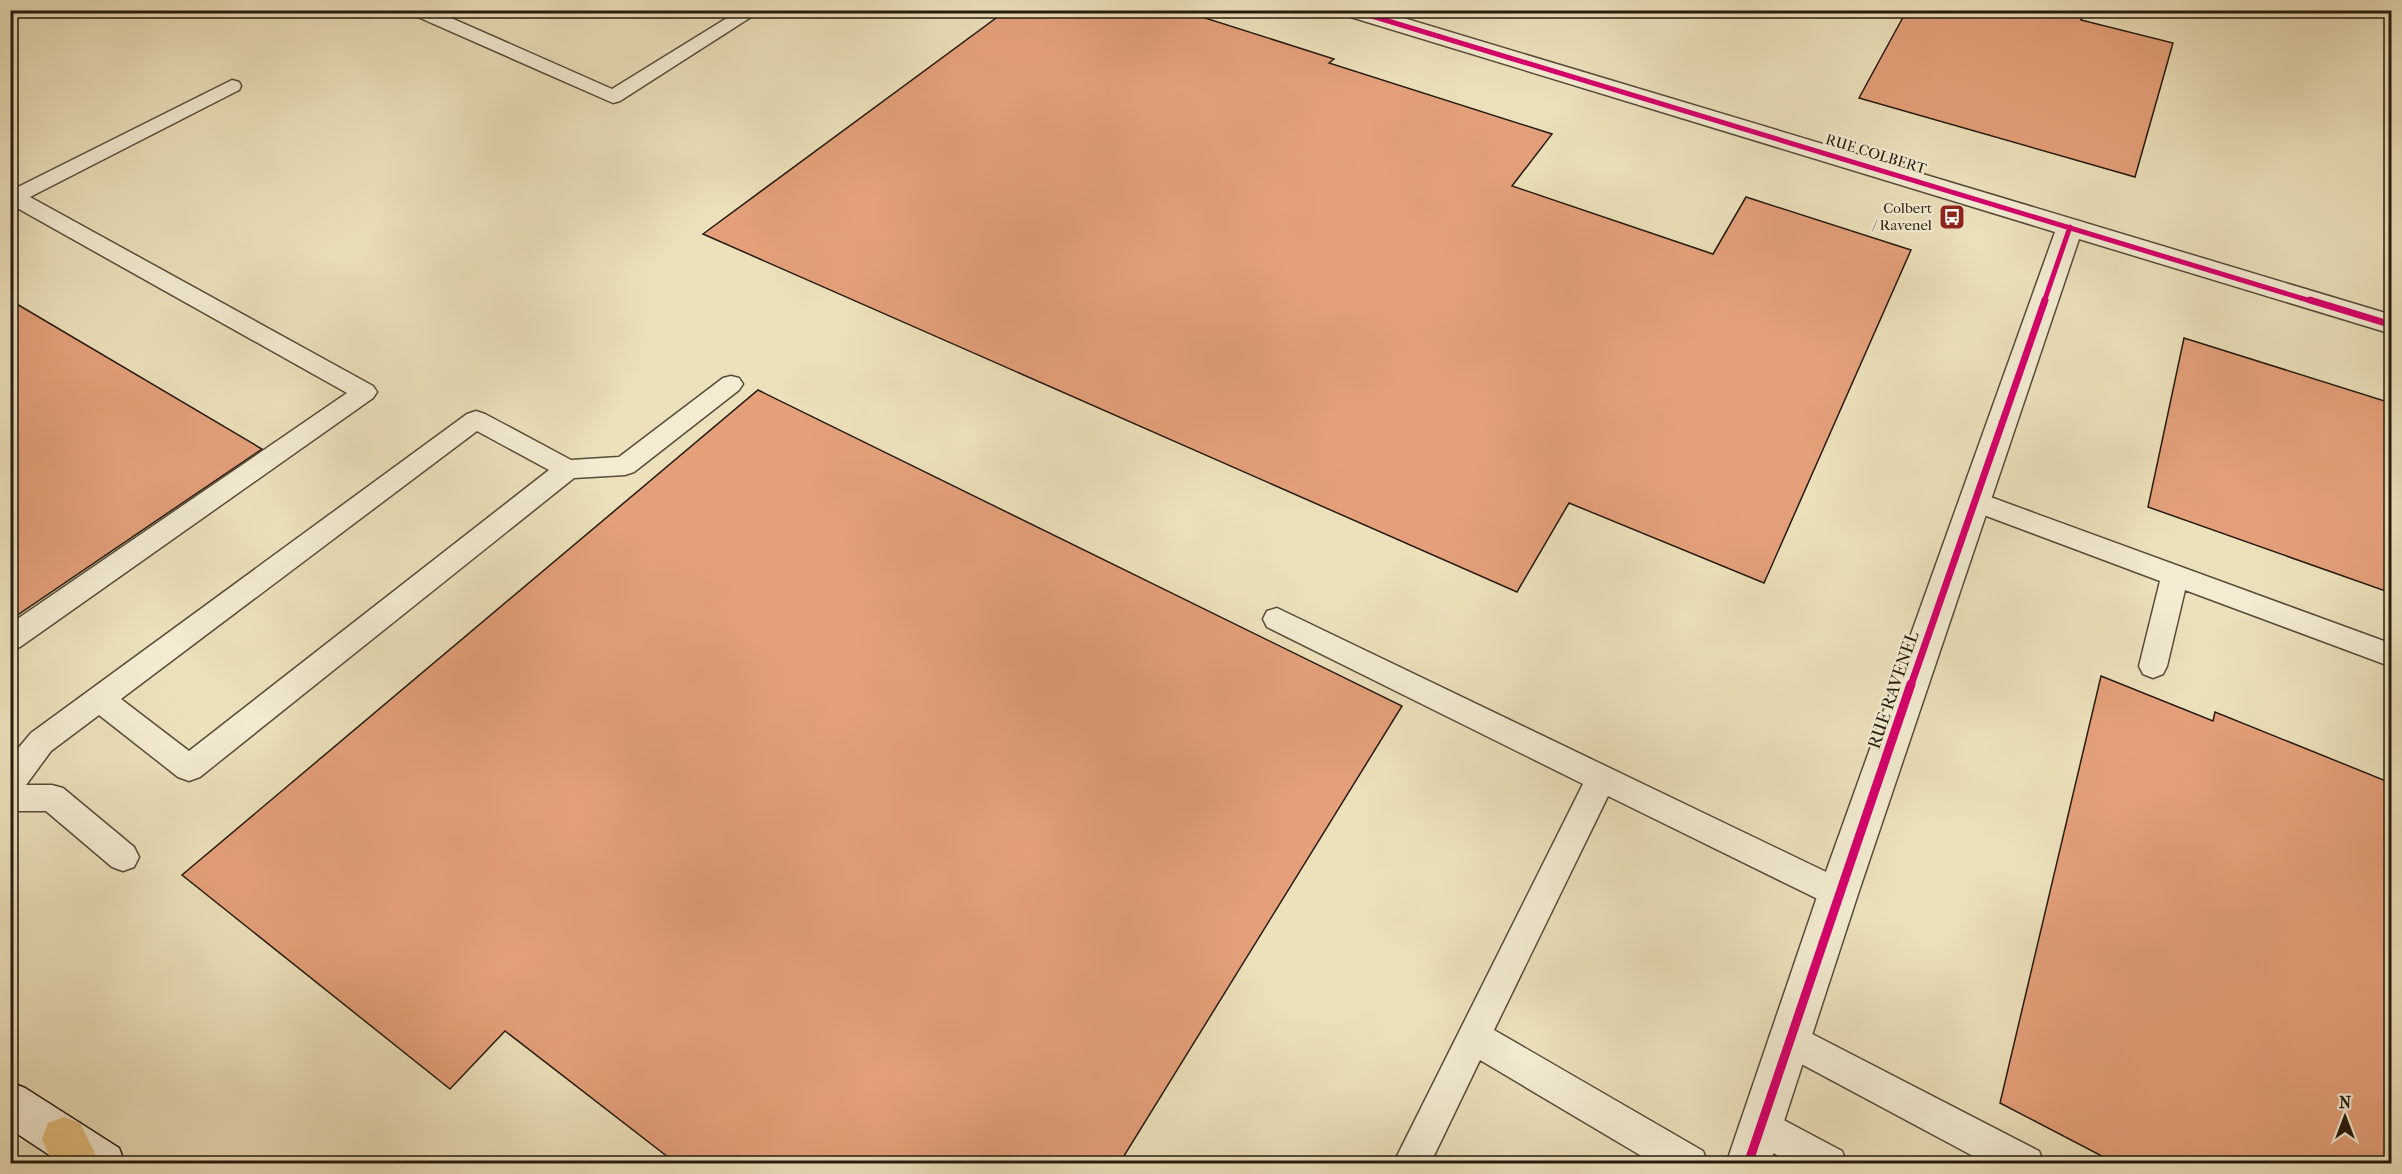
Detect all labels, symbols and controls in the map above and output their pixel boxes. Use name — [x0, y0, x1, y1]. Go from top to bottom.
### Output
street label: RUE COLBERT — [1823, 130, 1929, 178]
place label: Colbert / Ravenel — [1872, 199, 1933, 234]
bus stop icon: Colbert / Ravenel — [1937, 202, 1967, 232]
street label: RUE RAVENEL — [1864, 628, 1923, 752]
north arrow — [2315, 1087, 2375, 1147]
text: N — [2339, 1093, 2352, 1112]

